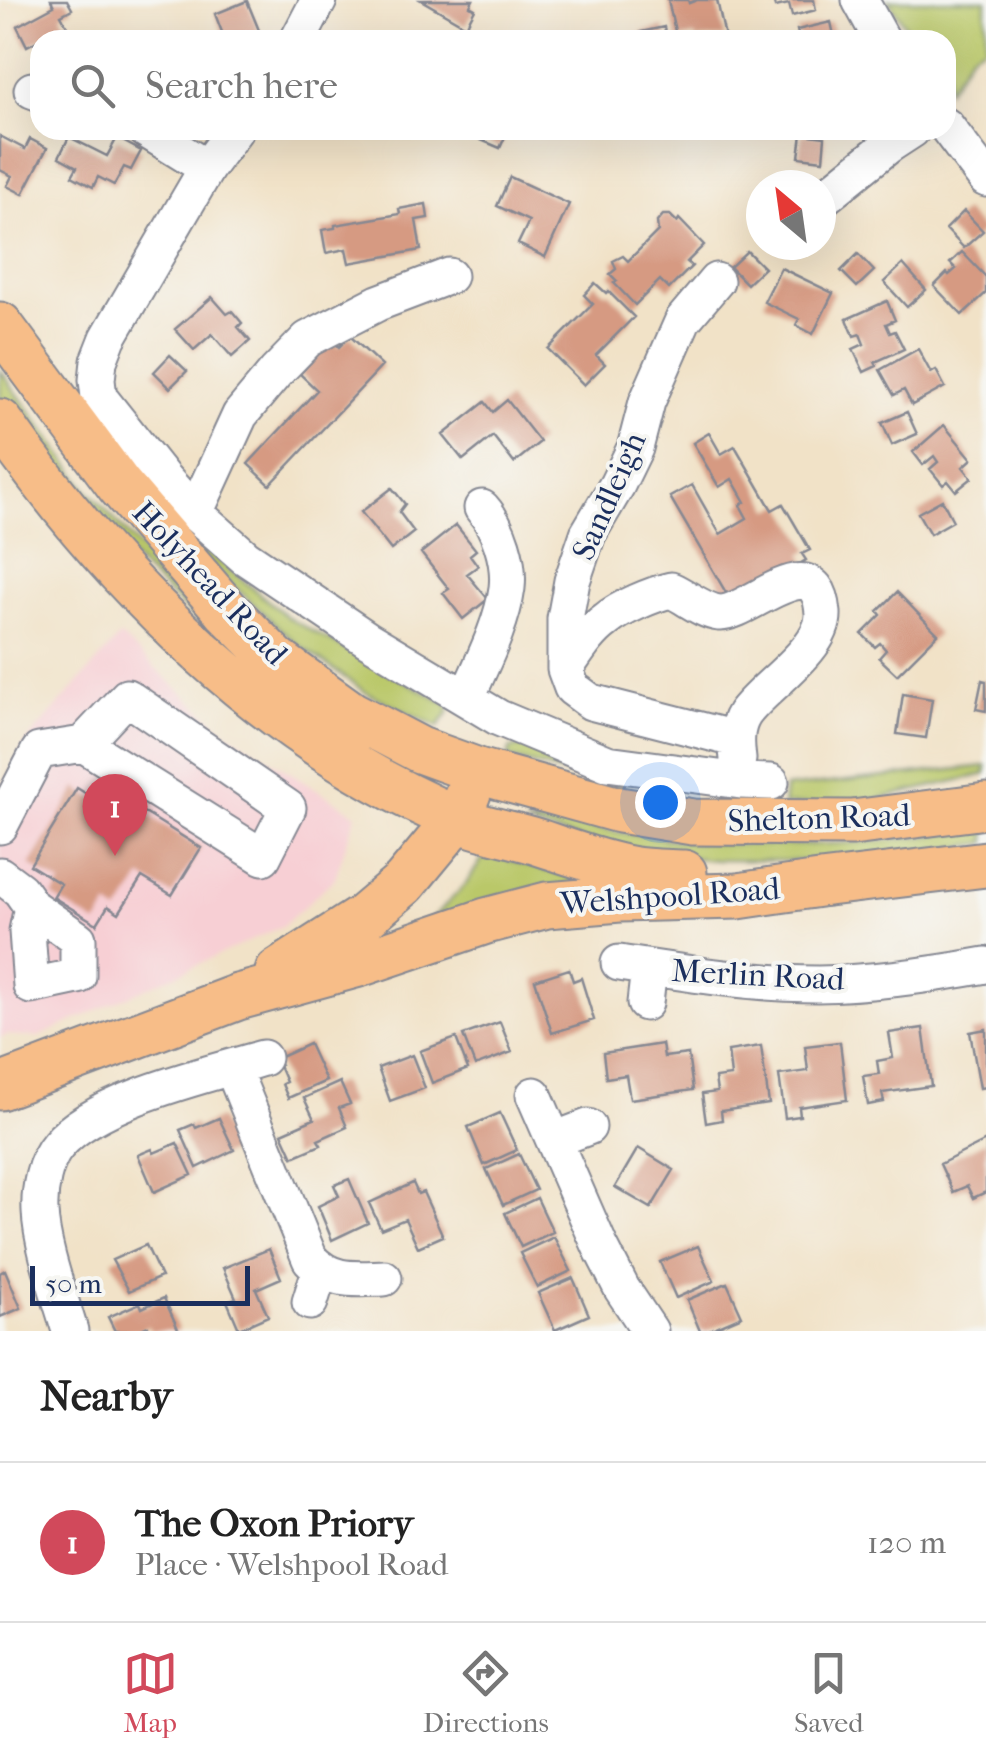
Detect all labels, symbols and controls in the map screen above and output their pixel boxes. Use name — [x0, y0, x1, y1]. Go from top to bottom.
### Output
search box — [30, 30, 956, 140]
icon: search — [65, 58, 120, 113]
text: Search here — [145, 63, 338, 108]
north arrow — [746, 170, 836, 260]
street label: Sandleigh — [564, 426, 654, 566]
street label: Holyhead Road — [125, 494, 296, 673]
pin: 1 — [82, 774, 148, 856]
your location — [635, 777, 686, 828]
street label: Shelton Road — [727, 796, 912, 840]
street label: Welshpool Road — [558, 870, 782, 922]
street label: Merlin Road — [671, 952, 846, 998]
scale bar — [30, 1261, 250, 1306]
text: 50 m — [45, 1267, 102, 1300]
text: Nearby — [40, 1372, 172, 1421]
text: The Oxon Priory — [135, 1501, 413, 1546]
text: 1 — [67, 1524, 78, 1561]
text: 120 m — [867, 1524, 946, 1561]
text: Place · Welshpool Road — [135, 1546, 448, 1583]
tab: Map — [123, 1646, 178, 1739]
tab: Directions — [423, 1646, 549, 1739]
tab: Saved — [794, 1646, 863, 1739]

